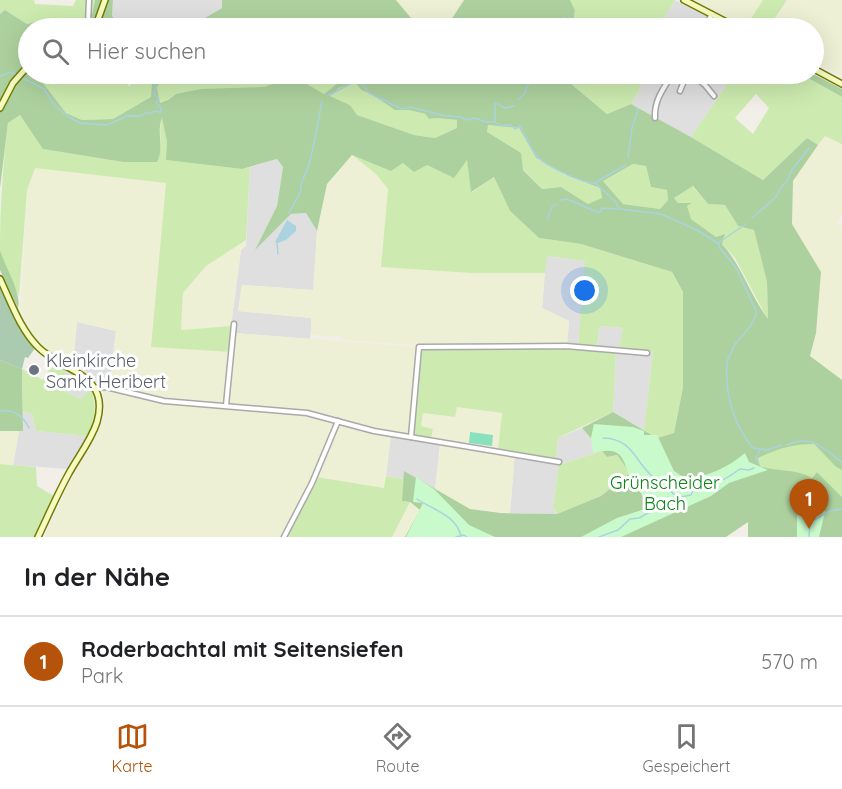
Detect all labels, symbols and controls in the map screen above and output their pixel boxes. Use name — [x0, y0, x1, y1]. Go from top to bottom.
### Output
search box — [18, 18, 824, 84]
icon: search — [39, 35, 72, 68]
text: Hier suchen — [87, 37, 206, 65]
your location — [570, 276, 599, 305]
place label: Kleinkirche Sankt Heribert — [46, 349, 166, 393]
marker: Kleinkirche Sankt Heribert — [27, 363, 41, 377]
park label: Grünscheider Bach — [610, 471, 720, 515]
pin: 1 — [790, 480, 828, 529]
text: In der Nähe — [24, 560, 170, 593]
text: Roderbachtal mit Seitensiefen — [81, 635, 404, 663]
text: 1 — [40, 649, 47, 674]
text: 570 m — [761, 649, 818, 674]
text: Park — [81, 663, 123, 688]
tab: Karte — [112, 720, 153, 776]
tab: Route — [376, 720, 420, 776]
tab: Gespeichert — [643, 720, 730, 776]

